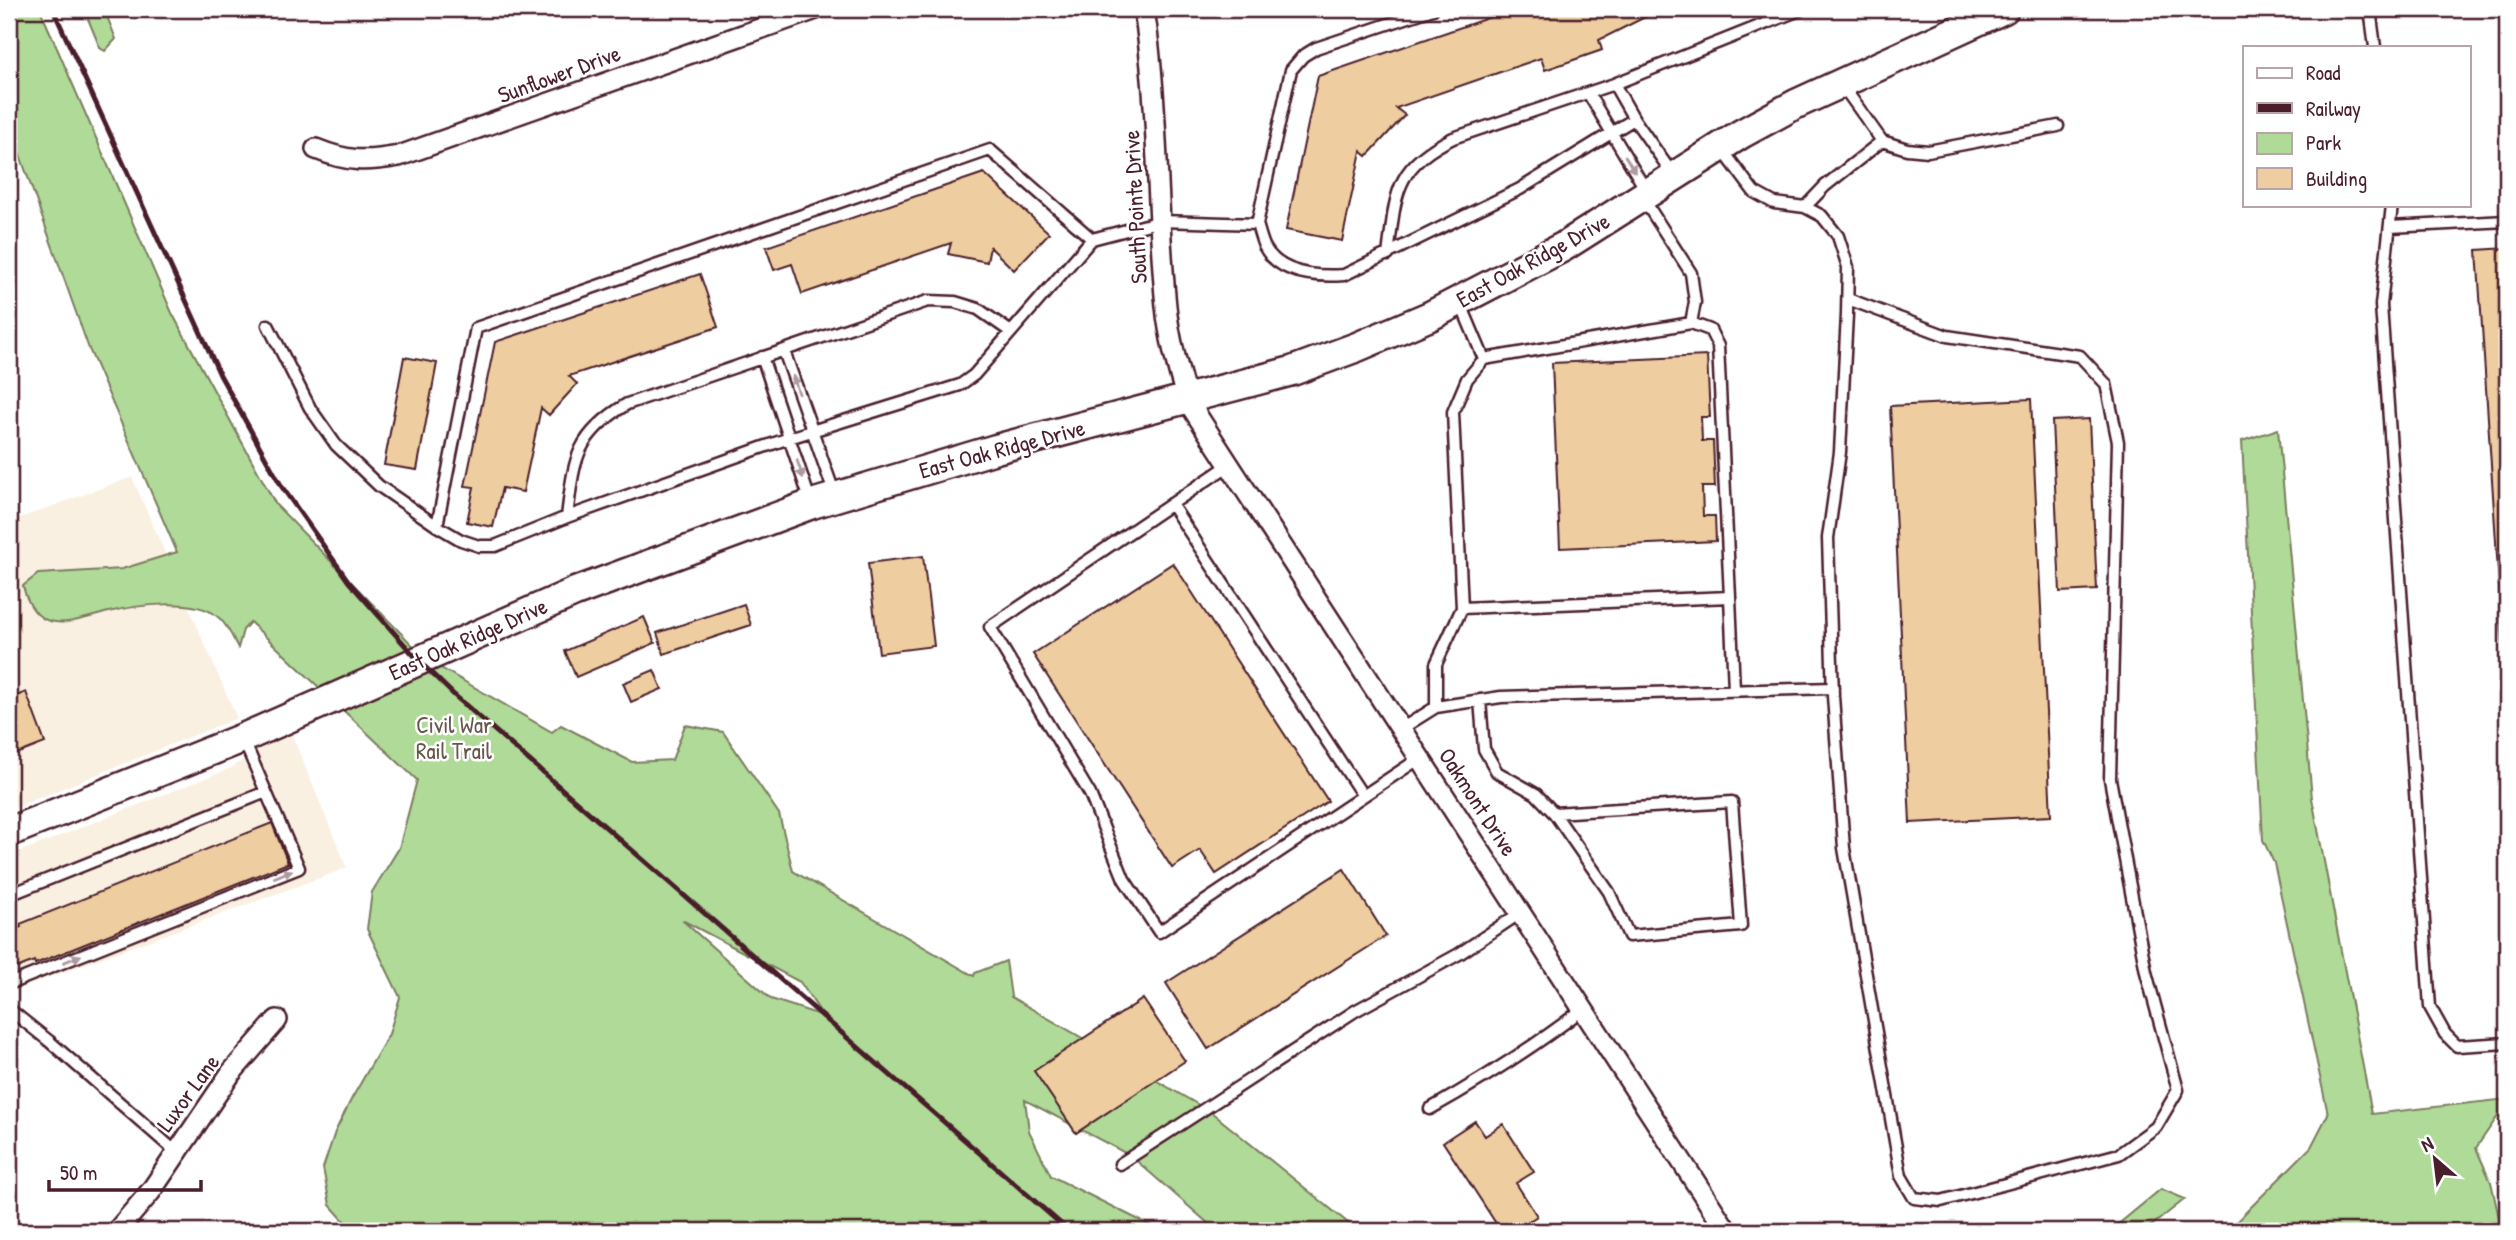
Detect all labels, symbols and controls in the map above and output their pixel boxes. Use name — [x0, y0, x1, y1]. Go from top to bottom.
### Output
street label: Sunflower Drive — [493, 37, 624, 110]
legend — [2243, 46, 2470, 206]
text: Road — [2306, 58, 2340, 87]
text: Railway — [2306, 94, 2361, 123]
text: Park — [2306, 128, 2341, 157]
street label: South Pointe Drive — [1115, 130, 1154, 284]
one-way arrow — [1624, 155, 1637, 174]
text: Building — [2306, 164, 2367, 193]
street label: East Oak Ridge Drive — [1451, 205, 1615, 314]
one-way arrow — [790, 375, 801, 396]
street label: East Oak Ridge Drive — [916, 411, 1088, 486]
one-way arrow — [795, 458, 806, 479]
street label: East Oak Ridge Drive — [384, 590, 552, 687]
park label: Civil War Rail Trail — [416, 709, 493, 766]
street label: Oakmont Drive — [1432, 742, 1525, 862]
one-way arrow — [273, 868, 294, 879]
one-way arrow — [62, 953, 83, 964]
street label: Luxor Lane — [149, 1048, 226, 1138]
north arrow — [2400, 1124, 2470, 1194]
text: N — [2416, 1130, 2438, 1158]
scale bar — [49, 1149, 201, 1193]
text: 50 m — [60, 1158, 97, 1187]

